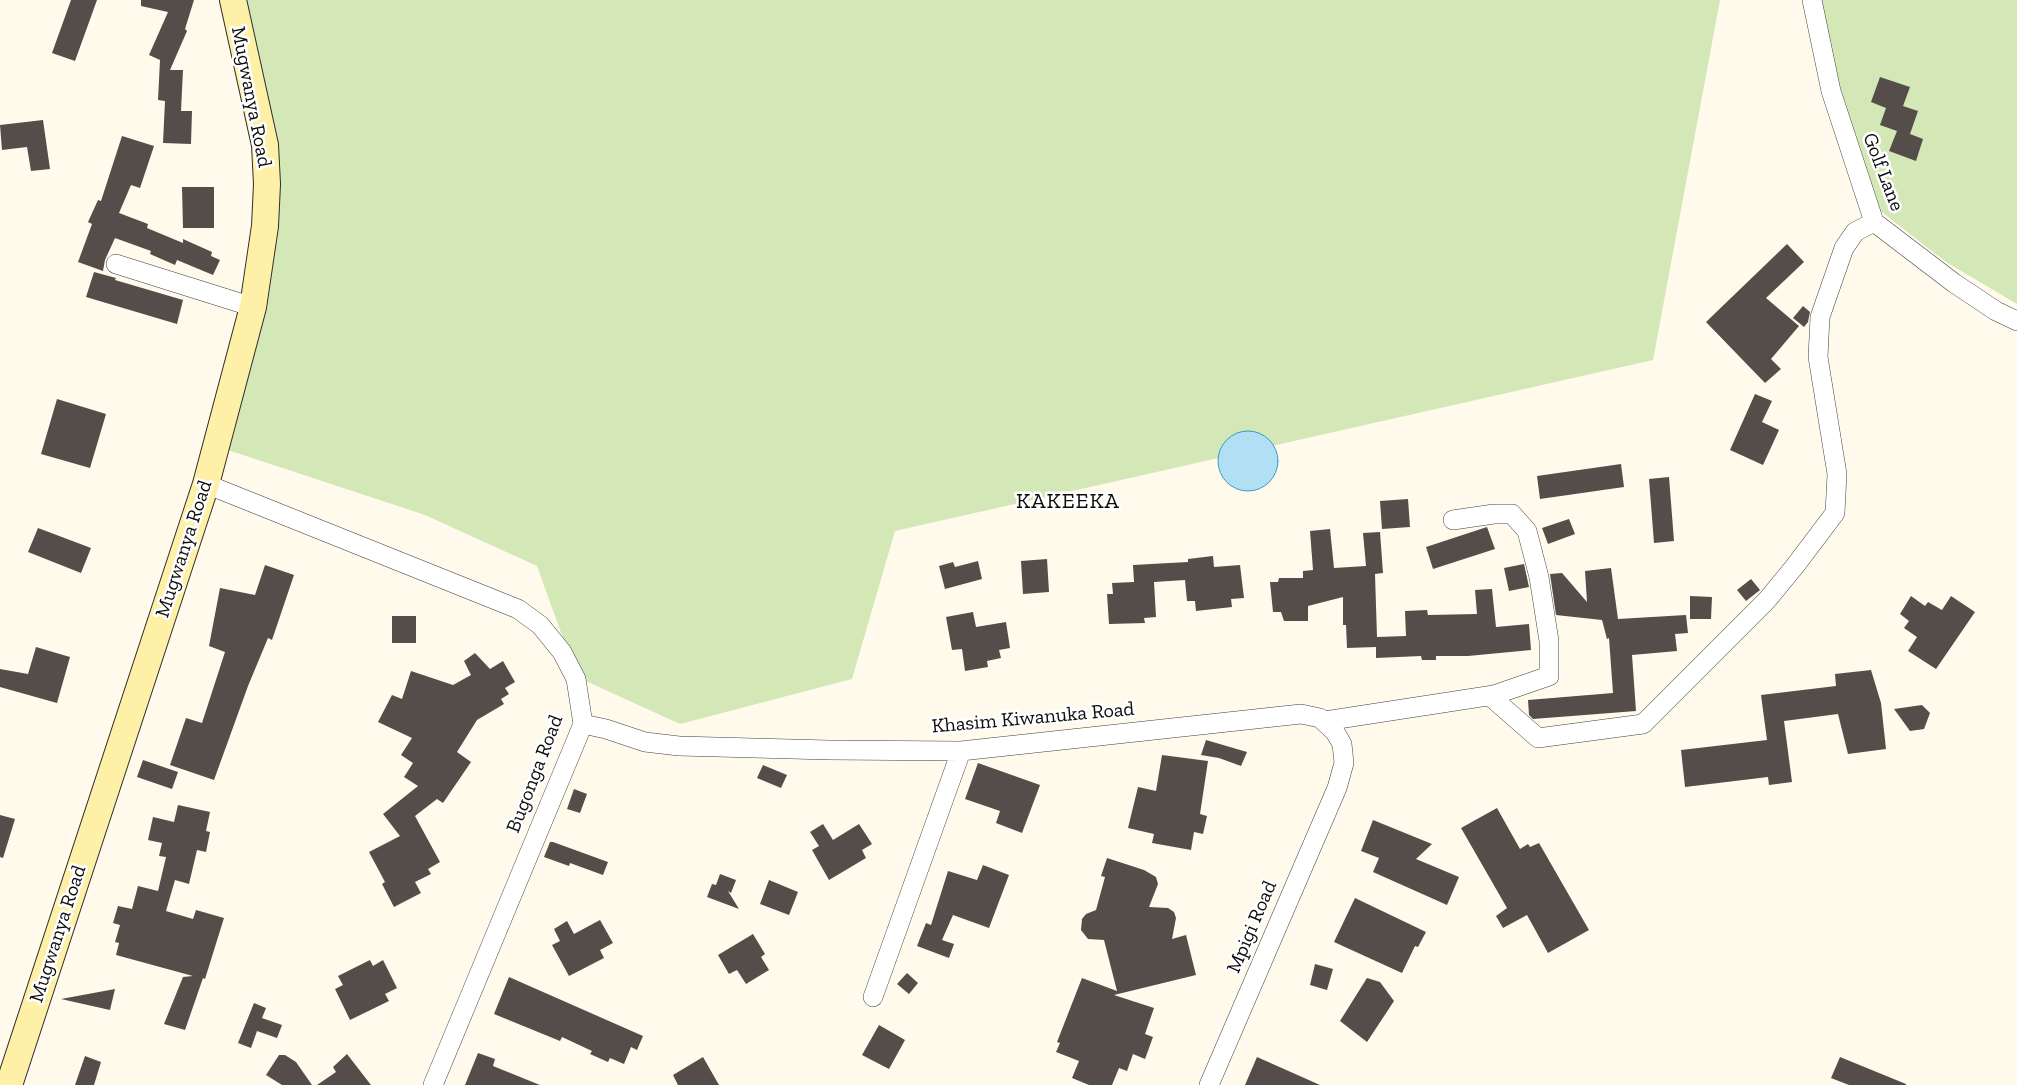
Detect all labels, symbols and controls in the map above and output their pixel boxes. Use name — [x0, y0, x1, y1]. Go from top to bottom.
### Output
street label: Mugwanya Road — [226, 25, 276, 169]
street label: Golf Lane — [1857, 130, 1909, 214]
street label: Mugwanya Road — [151, 477, 217, 621]
district label: KAKEEKA — [1015, 489, 1121, 515]
street label: Khasim Kiwanuka Road — [931, 697, 1135, 739]
street label: Bugonga Road — [502, 712, 568, 836]
street label: Mugwanya Road — [25, 862, 91, 1006]
street label: Mpigi Road — [1222, 877, 1282, 977]

